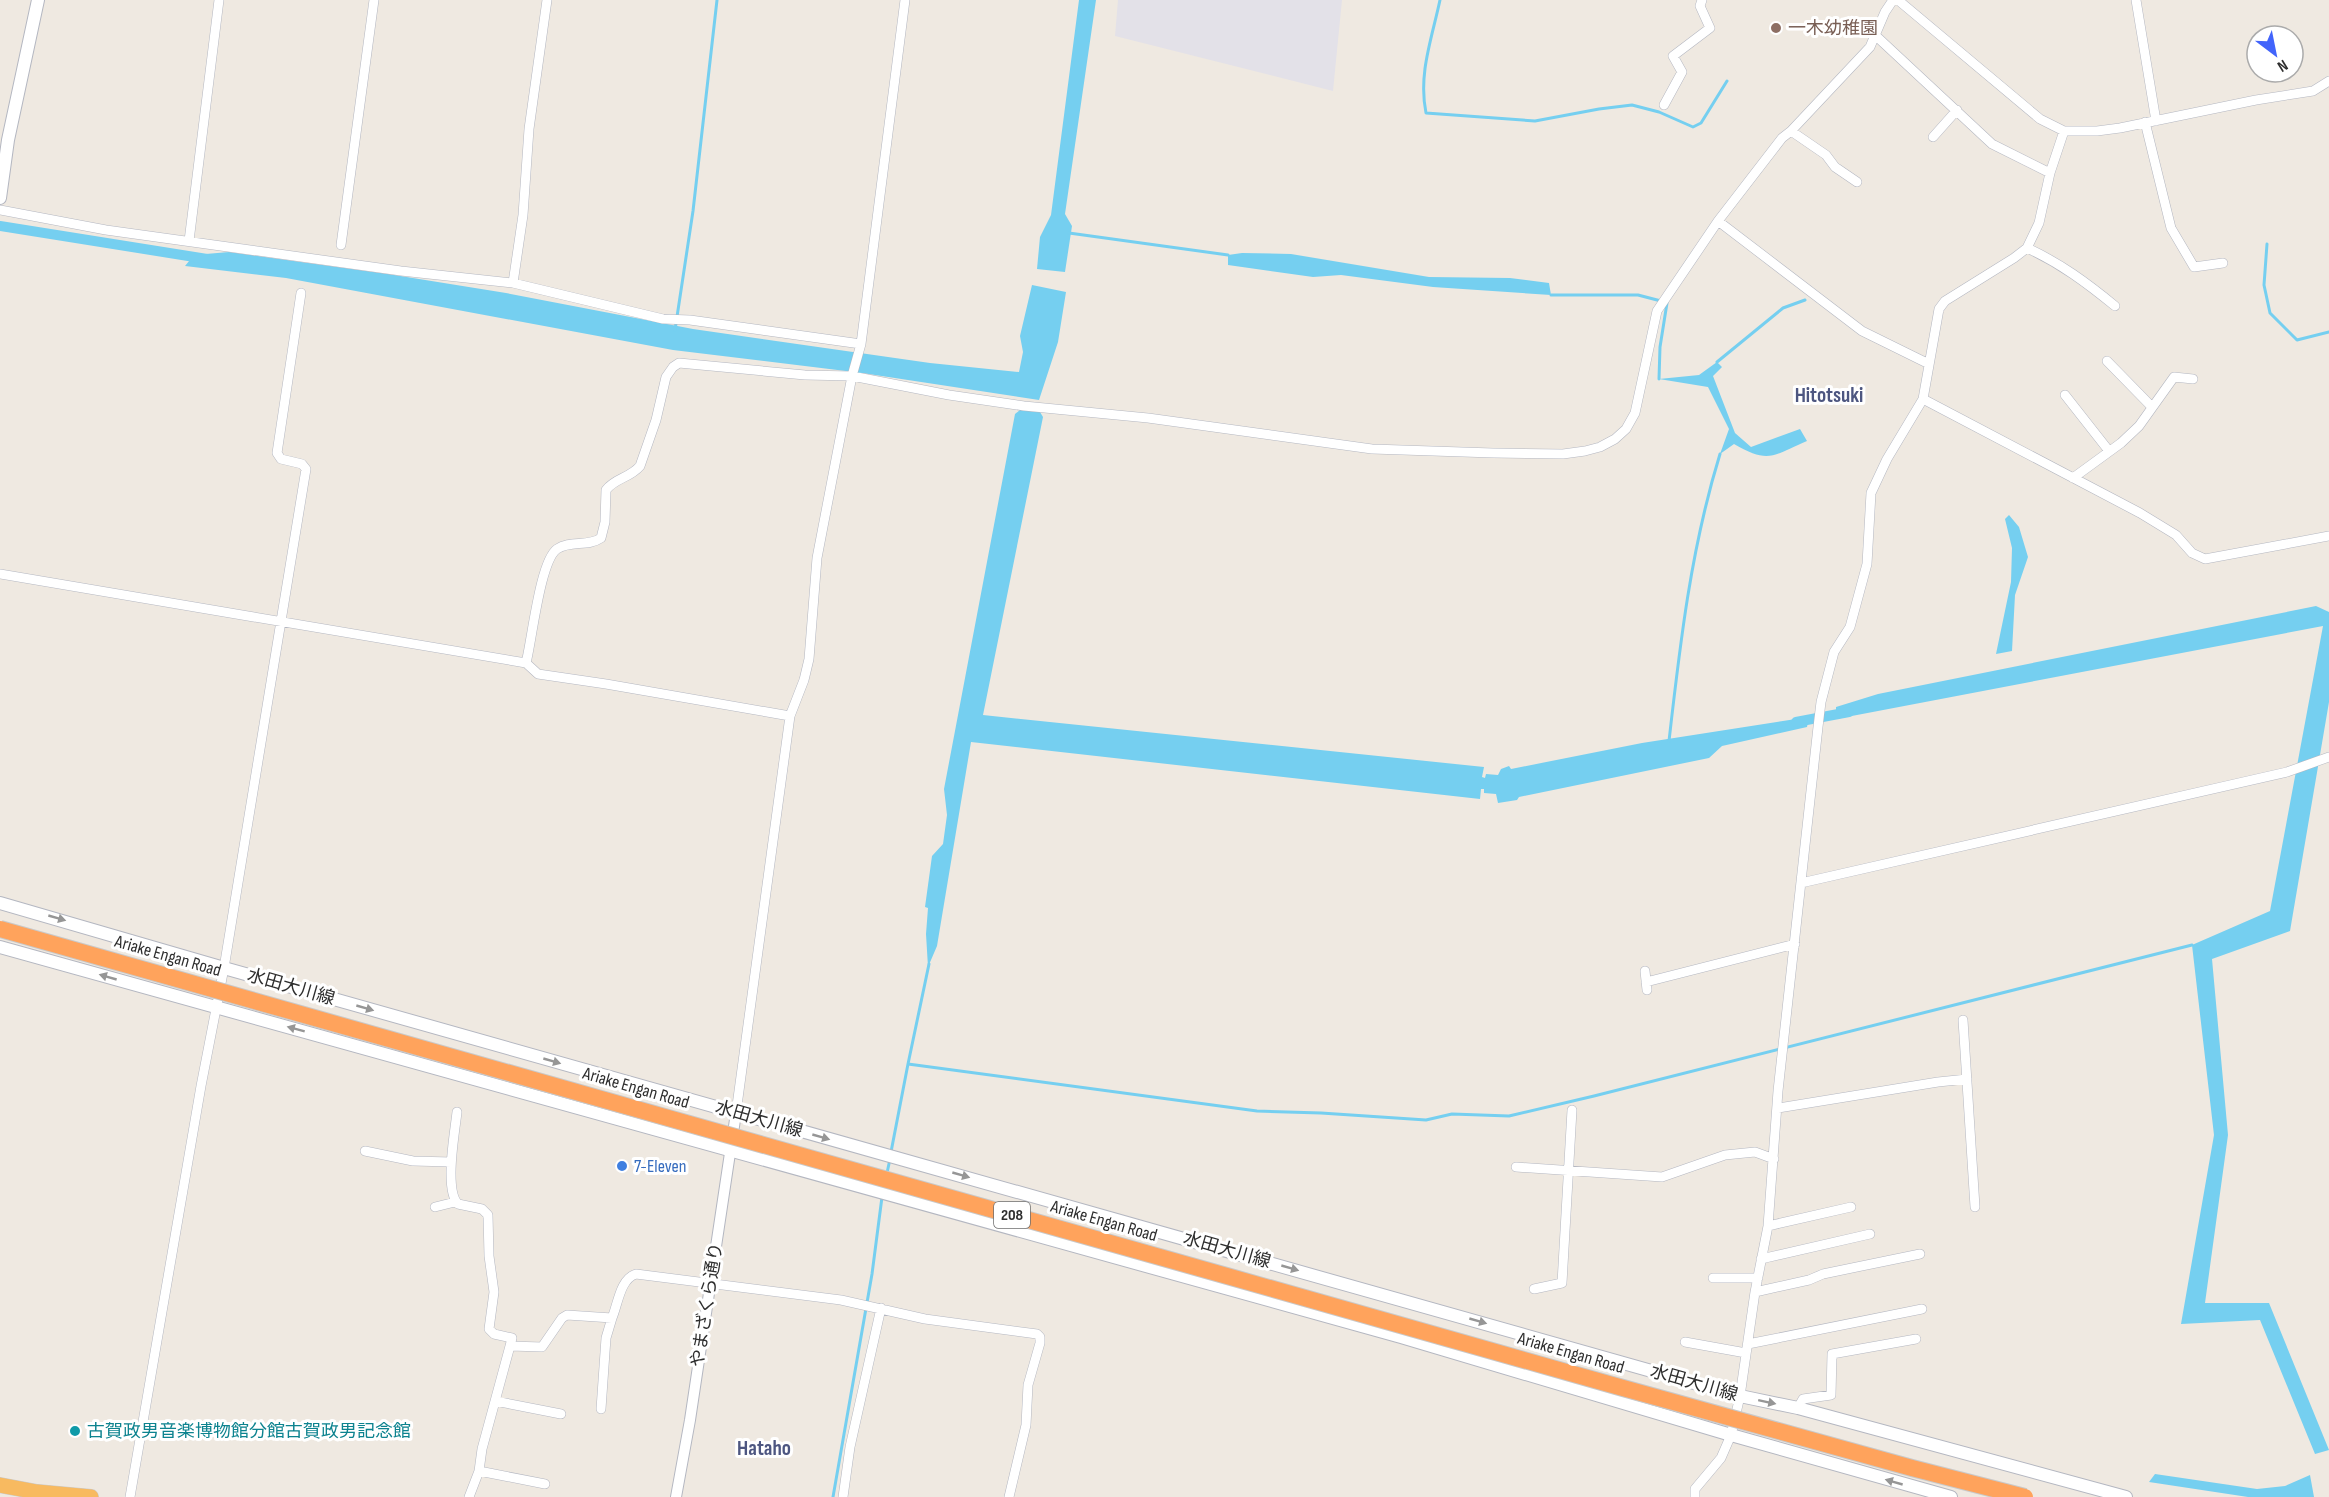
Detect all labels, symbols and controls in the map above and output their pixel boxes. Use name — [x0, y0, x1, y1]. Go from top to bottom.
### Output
place label: 一木幼稚園 — [1788, 18, 1878, 39]
marker: 一木幼稚園 — [1769, 21, 1783, 35]
north arrow — [2245, 24, 2305, 84]
text: N — [2273, 55, 2291, 76]
district label: Hitotsuki — [1795, 383, 1863, 408]
one-way arrow — [48, 914, 66, 923]
street label: Ariake Engan Road — [111, 931, 224, 981]
street label: 水田大川線 — [245, 965, 337, 1009]
one-way arrow — [99, 972, 117, 981]
one-way arrow — [356, 1004, 374, 1013]
one-way arrow — [287, 1024, 305, 1033]
one-way arrow — [543, 1057, 561, 1066]
street label: Ariake Engan Road — [579, 1063, 692, 1113]
street label: 水田大川線 — [713, 1097, 805, 1141]
one-way arrow — [812, 1133, 830, 1142]
place label: 7-Eleven — [634, 1156, 687, 1177]
marker: 7-Eleven — [615, 1159, 629, 1173]
one-way arrow — [952, 1171, 970, 1180]
street label: Ariake Engan Road — [1047, 1196, 1160, 1246]
road number: 208 — [994, 1202, 1030, 1228]
street label: 水田大川線 — [1181, 1228, 1273, 1272]
street label: やまざくら通り — [687, 1241, 727, 1369]
one-way arrow — [1281, 1264, 1299, 1274]
one-way arrow — [1469, 1317, 1487, 1327]
street label: Ariake Engan Road — [1514, 1328, 1627, 1378]
street label: 水田大川線 — [1648, 1361, 1740, 1405]
one-way arrow — [1758, 1397, 1776, 1407]
place label: 古賀政男音楽博物館分館古賀政男記念館 — [87, 1421, 411, 1442]
marker: 古賀政男音楽博物館分館古賀政男記念館 — [68, 1424, 82, 1438]
district label: Hataho — [737, 1436, 791, 1461]
one-way arrow — [1885, 1477, 1903, 1486]

